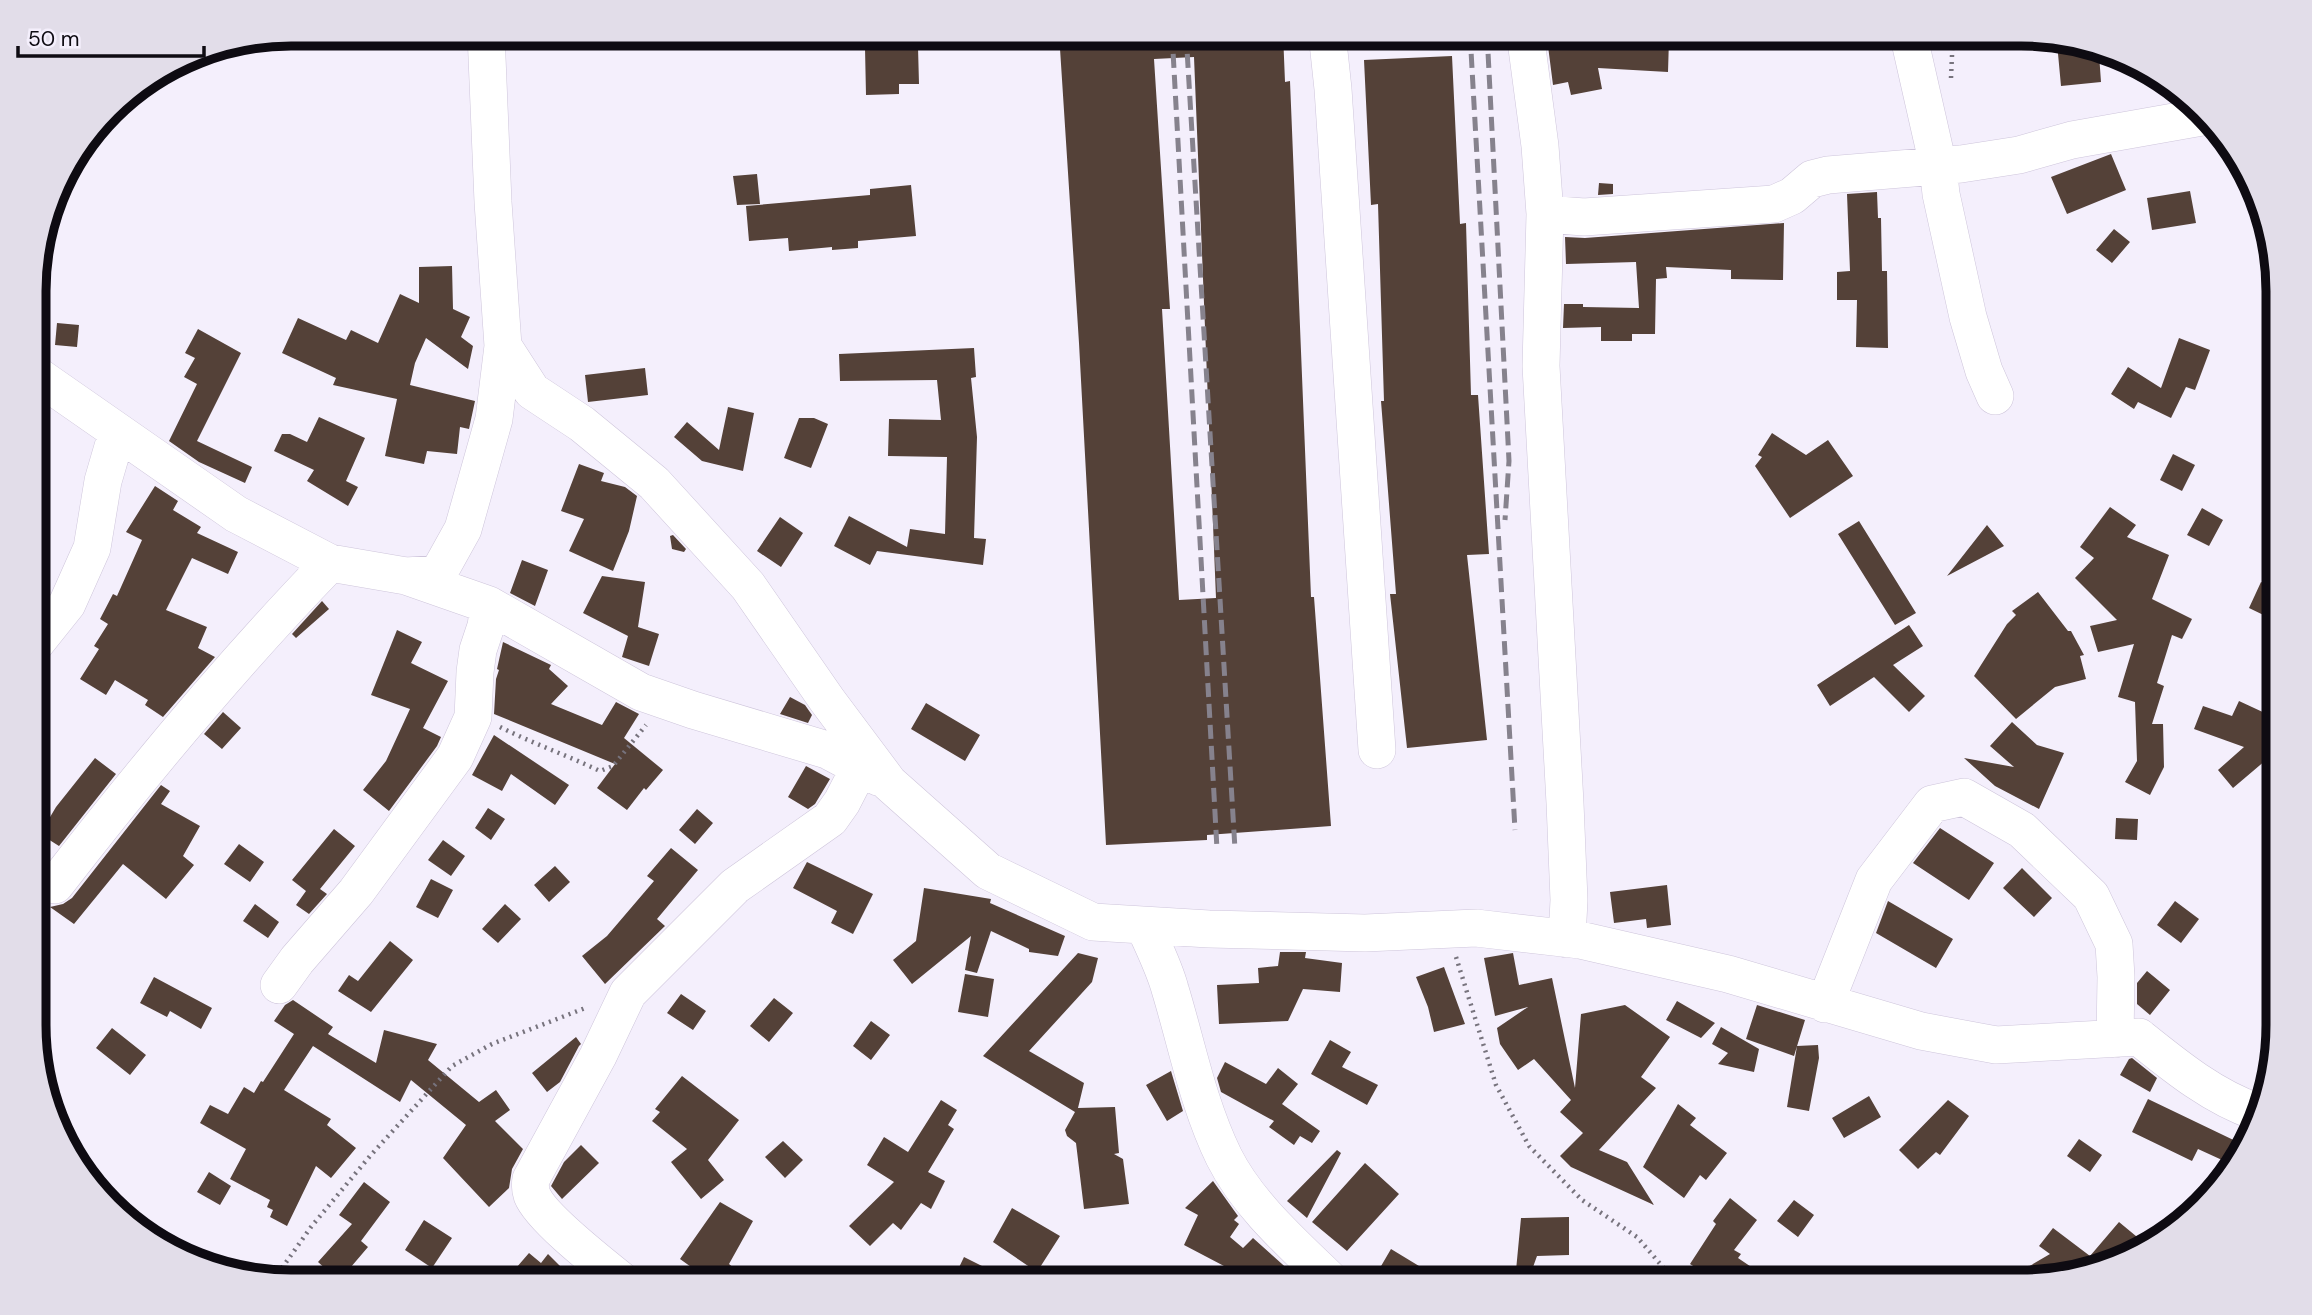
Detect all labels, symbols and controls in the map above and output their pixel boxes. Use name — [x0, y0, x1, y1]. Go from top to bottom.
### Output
scale bar — [18, 14, 203, 58]
text: 50 m — [28, 25, 79, 53]

